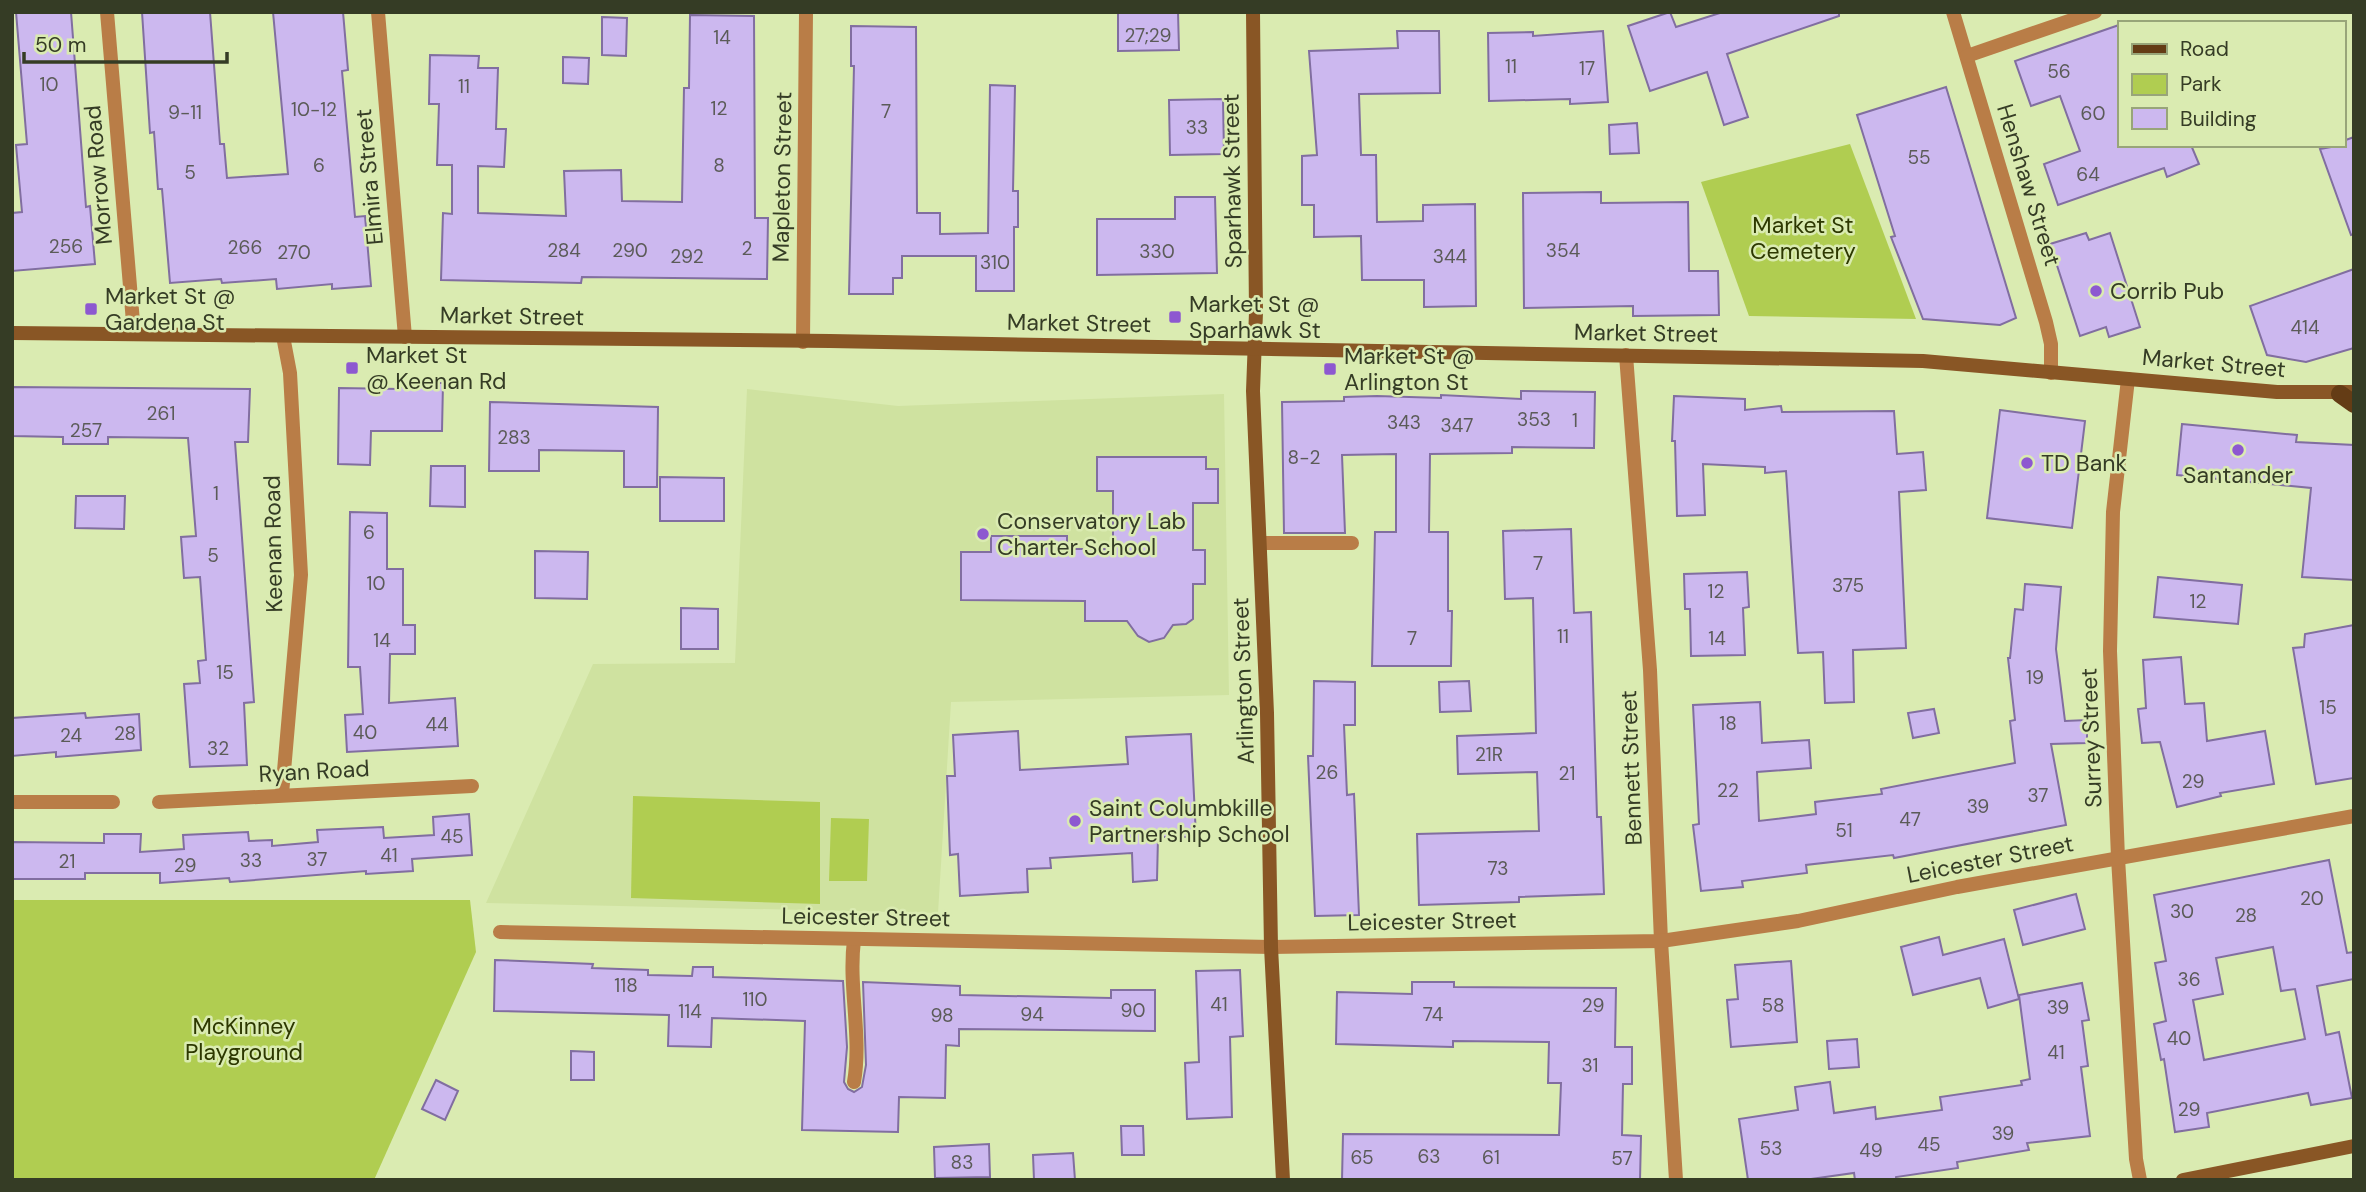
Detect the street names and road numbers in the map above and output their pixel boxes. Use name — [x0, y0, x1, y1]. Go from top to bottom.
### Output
street label: Mapleton Street — [766, 91, 798, 263]
street label: Sparhawk Street — [1215, 93, 1249, 269]
street label: Henshaw Street — [1990, 100, 2068, 270]
street label: Morrow Road — [77, 104, 119, 246]
street label: Elmira Street — [348, 108, 390, 246]
street label: Market Street — [440, 300, 584, 332]
street label: Market Street — [1007, 307, 1151, 339]
street label: Market Street — [1574, 317, 1718, 349]
street label: Market Street — [2141, 342, 2287, 384]
street label: Keenan Road — [257, 475, 289, 613]
street label: Arlington Street — [1225, 597, 1261, 765]
street label: Surrey Street — [2074, 668, 2108, 808]
street label: Bennett Street — [1613, 690, 1649, 846]
street label: Ryan Road — [258, 753, 370, 789]
street label: Leicester Street — [1904, 828, 2076, 890]
street label: Leicester Street — [781, 901, 951, 933]
street label: Leicester Street — [1347, 905, 1517, 937]

